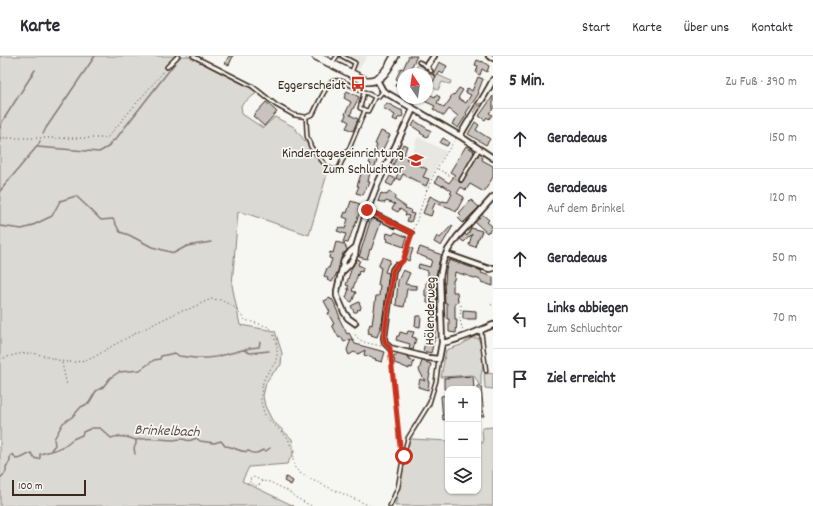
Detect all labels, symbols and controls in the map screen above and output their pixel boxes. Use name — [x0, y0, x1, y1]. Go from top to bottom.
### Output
text: Karte — [20, 14, 60, 41]
text: Start — [582, 18, 610, 38]
text: Karte — [632, 18, 662, 38]
text: Über uns — [684, 18, 729, 38]
text: Kontakt — [751, 18, 793, 38]
north arrow — [397, 68, 433, 104]
text: 5 Min. — [509, 70, 545, 94]
text: Zu Fuß · 390 m — [725, 73, 797, 92]
bus stop icon: Eggerscheidt — [349, 75, 367, 93]
place label: Eggerscheidt — [278, 76, 346, 96]
one-way arrow — [473, 103, 481, 114]
icon: ahead — [509, 128, 531, 150]
text: Geradeaus — [547, 128, 607, 150]
text: 150 m — [769, 129, 797, 148]
place label: Kindertageseinrichtung Zum Schluchtor — [282, 144, 405, 180]
school or university icon: Kindertageseinrichtung Zum Schluchtor — [407, 151, 425, 169]
text: Geradeaus — [547, 178, 607, 200]
icon: ahead — [509, 188, 531, 210]
text: 120 m — [769, 189, 797, 208]
text: Auf dem Brinkel — [547, 200, 625, 219]
route end — [358, 201, 376, 219]
icon: ahead — [509, 248, 531, 270]
text: Geradeaus — [547, 248, 607, 270]
text: 50 m — [772, 249, 797, 268]
street label: Hölenderweg — [420, 277, 442, 346]
text: Links abbiegen — [547, 298, 628, 320]
icon: left — [509, 308, 531, 330]
text: 70 m — [773, 309, 797, 328]
text: Zum Schluchtor — [547, 320, 622, 339]
icon: arrive — [509, 368, 531, 390]
text: Ziel erreicht — [547, 368, 615, 390]
map controls — [445, 386, 481, 494]
button: + — [445, 386, 481, 422]
water label: Brinkelbach — [134, 420, 201, 444]
button: − — [445, 422, 481, 458]
route start — [395, 447, 413, 465]
button: layers — [445, 458, 481, 494]
scale bar — [12, 478, 86, 497]
text: 100 m — [18, 479, 42, 495]

